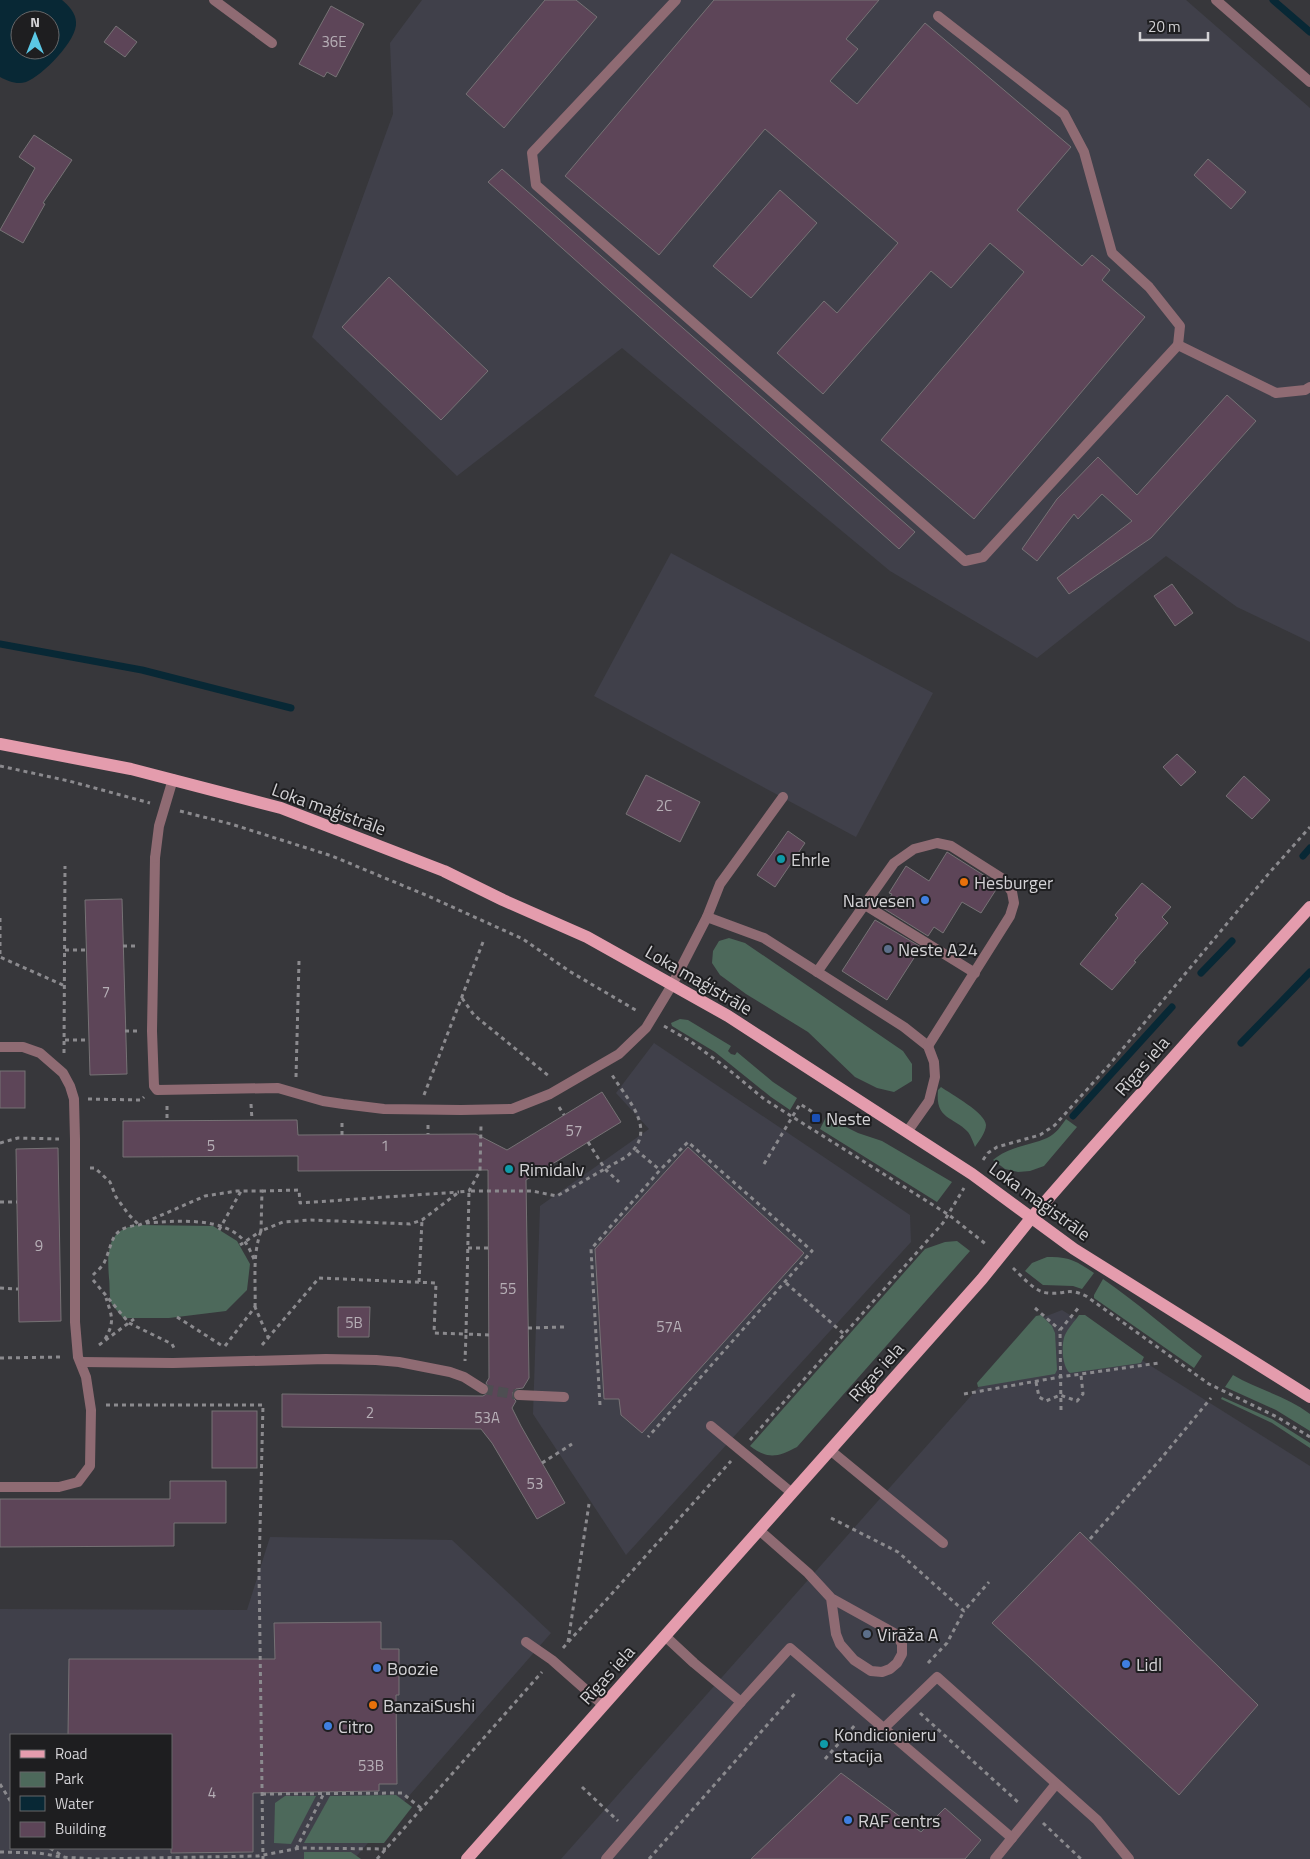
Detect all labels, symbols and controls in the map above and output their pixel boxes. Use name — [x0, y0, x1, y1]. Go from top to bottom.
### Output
north arrow — [10, 10, 60, 60]
scale bar — [1140, 10, 1208, 42]
text: N — [30, 11, 40, 32]
text: 20 m — [1148, 15, 1181, 38]
house number: 36E — [321, 30, 347, 53]
street label: Loka maģistrāle — [268, 776, 390, 842]
house number: 2C — [656, 794, 672, 817]
place label: Ehrle — [791, 846, 830, 873]
marker: Ehrle — [775, 853, 787, 865]
place label: Hesburger — [974, 869, 1053, 896]
marker: Hesburger — [958, 876, 970, 888]
place label: Narvesen — [843, 887, 915, 914]
marker: Narvesen — [919, 894, 931, 906]
place label: Neste A24 — [898, 936, 978, 963]
street label: Loka maģistrāle — [640, 938, 758, 1022]
marker: Neste A24 — [882, 943, 894, 955]
house number: 7 — [102, 980, 110, 1003]
street label: Rīgas iela — [1108, 1030, 1176, 1102]
place label: Neste — [826, 1105, 871, 1132]
marker: Neste — [810, 1112, 822, 1124]
house number: 57 — [566, 1119, 582, 1142]
house number: 5 — [207, 1134, 215, 1157]
house number: 1 — [381, 1134, 389, 1157]
street label: Loka maģistrāle — [984, 1155, 1096, 1247]
place label: Rimidalv — [519, 1156, 585, 1183]
marker: Rimidalv — [503, 1163, 515, 1175]
house number: 9 — [35, 1234, 43, 1257]
house number: 55 — [500, 1277, 516, 1300]
house number: 5B — [345, 1311, 363, 1334]
house number: 57A — [656, 1315, 682, 1338]
street label: Rīgas iela — [842, 1336, 910, 1408]
house number: 2 — [366, 1401, 374, 1424]
house number: 53A — [474, 1406, 500, 1429]
house number: 53 — [527, 1472, 543, 1495]
place label: Virāža A — [877, 1621, 939, 1648]
marker: Virāža A — [861, 1628, 873, 1640]
street label: Rīgas iela — [573, 1639, 641, 1711]
place label: Lidl — [1136, 1651, 1162, 1678]
place label: Boozie — [387, 1655, 438, 1682]
marker: Lidl — [1120, 1658, 1132, 1670]
marker: Boozie — [371, 1662, 383, 1674]
place label: BanzaiSushi — [383, 1692, 475, 1719]
marker: BanzaiSushi — [367, 1699, 379, 1711]
place label: Citro — [338, 1713, 374, 1740]
marker: Citro — [322, 1720, 334, 1732]
place label: Kondicionieru stacija — [834, 1721, 936, 1769]
legend — [10, 1734, 172, 1849]
marker: Kondicionieru stacija — [818, 1738, 830, 1750]
text: Road — [55, 1742, 87, 1765]
house number: 53B — [358, 1754, 384, 1777]
text: Park — [55, 1767, 84, 1790]
house number: 4 — [208, 1781, 216, 1804]
text: Water — [55, 1792, 94, 1815]
place label: RAF centrs — [858, 1807, 940, 1834]
marker: RAF centrs — [842, 1814, 854, 1826]
text: Building — [55, 1817, 106, 1840]

